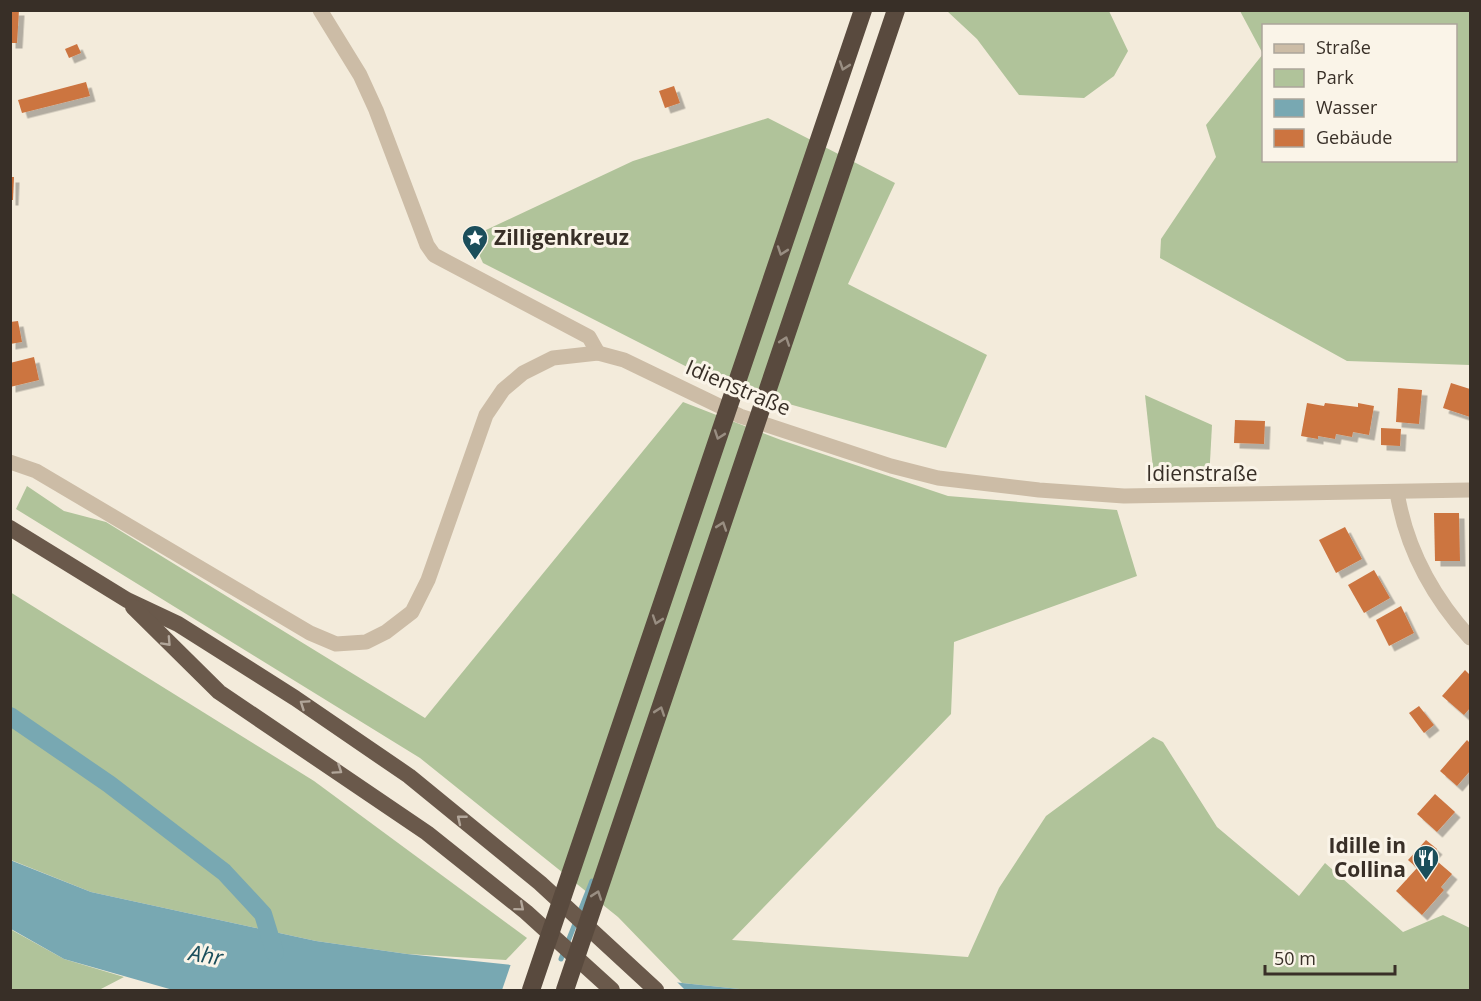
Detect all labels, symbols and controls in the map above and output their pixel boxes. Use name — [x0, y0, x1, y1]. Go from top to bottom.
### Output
legend — [1262, 24, 1457, 162]
text: Straße — [1316, 35, 1371, 59]
one-way arrow — [839, 60, 852, 71]
text: Park — [1316, 65, 1354, 89]
text: Wasser — [1316, 95, 1378, 119]
text: Gebäude — [1316, 125, 1392, 149]
place icon: Zilligenkreuz — [460, 223, 490, 261]
place label: Zilligenkreuz — [494, 223, 629, 251]
one-way arrow — [776, 245, 789, 256]
one-way arrow — [777, 336, 790, 347]
street label: Idienstraße — [682, 352, 795, 422]
one-way arrow — [714, 429, 726, 440]
street label: Idienstraße — [1146, 459, 1258, 487]
one-way arrow — [715, 521, 727, 532]
one-way arrow — [651, 614, 664, 625]
one-way arrow — [160, 636, 171, 646]
one-way arrow — [299, 700, 310, 711]
one-way arrow — [652, 706, 665, 717]
one-way arrow — [331, 763, 342, 774]
one-way arrow — [457, 815, 468, 826]
place label: Idille in Collina — [1328, 831, 1406, 883]
restaurant icon: Idille in Collina — [1411, 843, 1441, 881]
one-way arrow — [590, 890, 602, 901]
one-way arrow — [513, 900, 524, 911]
water label: Ahr — [185, 936, 227, 972]
scale bar — [1265, 938, 1396, 976]
text: 50 m — [1274, 946, 1316, 970]

